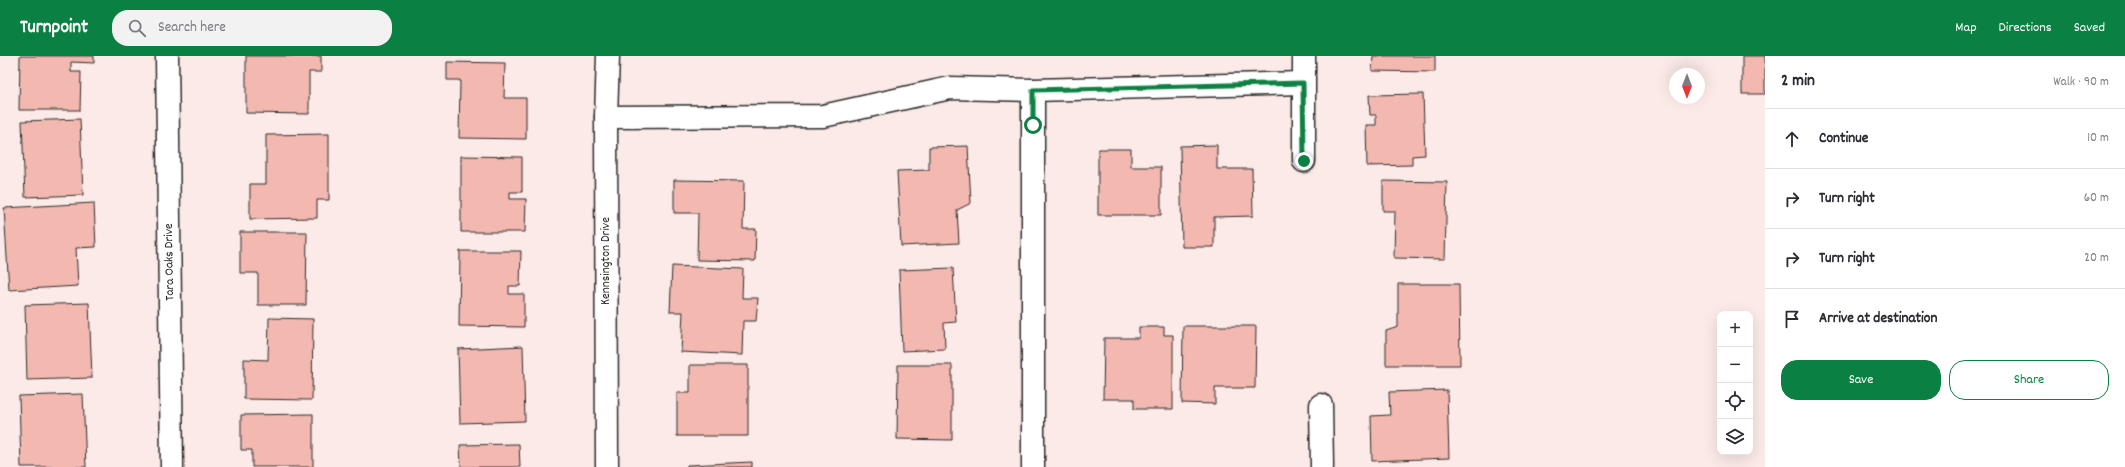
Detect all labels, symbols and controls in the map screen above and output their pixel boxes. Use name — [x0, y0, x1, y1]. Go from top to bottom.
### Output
search box — [112, 10, 392, 46]
text: Turnpoint — [20, 15, 88, 42]
icon: search — [126, 17, 148, 39]
text: Search here — [158, 17, 226, 39]
text: Map — [1955, 18, 1977, 38]
text: Directions — [1999, 18, 2052, 38]
text: Saved — [2074, 18, 2105, 38]
north arrow — [1669, 68, 1705, 104]
text: 2 min — [1781, 70, 1815, 94]
text: Walk · 90 m — [2053, 73, 2109, 92]
route start — [1024, 116, 1042, 134]
icon: ahead — [1781, 128, 1803, 150]
text: Continue — [1819, 128, 1868, 150]
text: 10 m — [2087, 129, 2109, 148]
route end — [1295, 152, 1313, 170]
icon: right — [1781, 188, 1803, 210]
text: Turn right — [1819, 188, 1875, 210]
text: 60 m — [2084, 189, 2109, 208]
street label: Kennsington Drive — [597, 217, 616, 305]
street label: Tara Oaks Drive — [160, 223, 180, 301]
icon: right — [1781, 248, 1803, 270]
text: Turn right — [1819, 248, 1875, 270]
text: 20 m — [2084, 249, 2109, 268]
icon: arrive — [1781, 308, 1803, 330]
text: Arrive at destination — [1819, 308, 1937, 330]
map controls — [1717, 311, 1753, 455]
button: + — [1717, 311, 1753, 347]
button: − — [1717, 347, 1753, 383]
button: Save — [1781, 360, 1941, 400]
button: Share — [1949, 360, 2109, 400]
button: locate — [1717, 383, 1753, 419]
button: layers — [1717, 419, 1753, 455]

